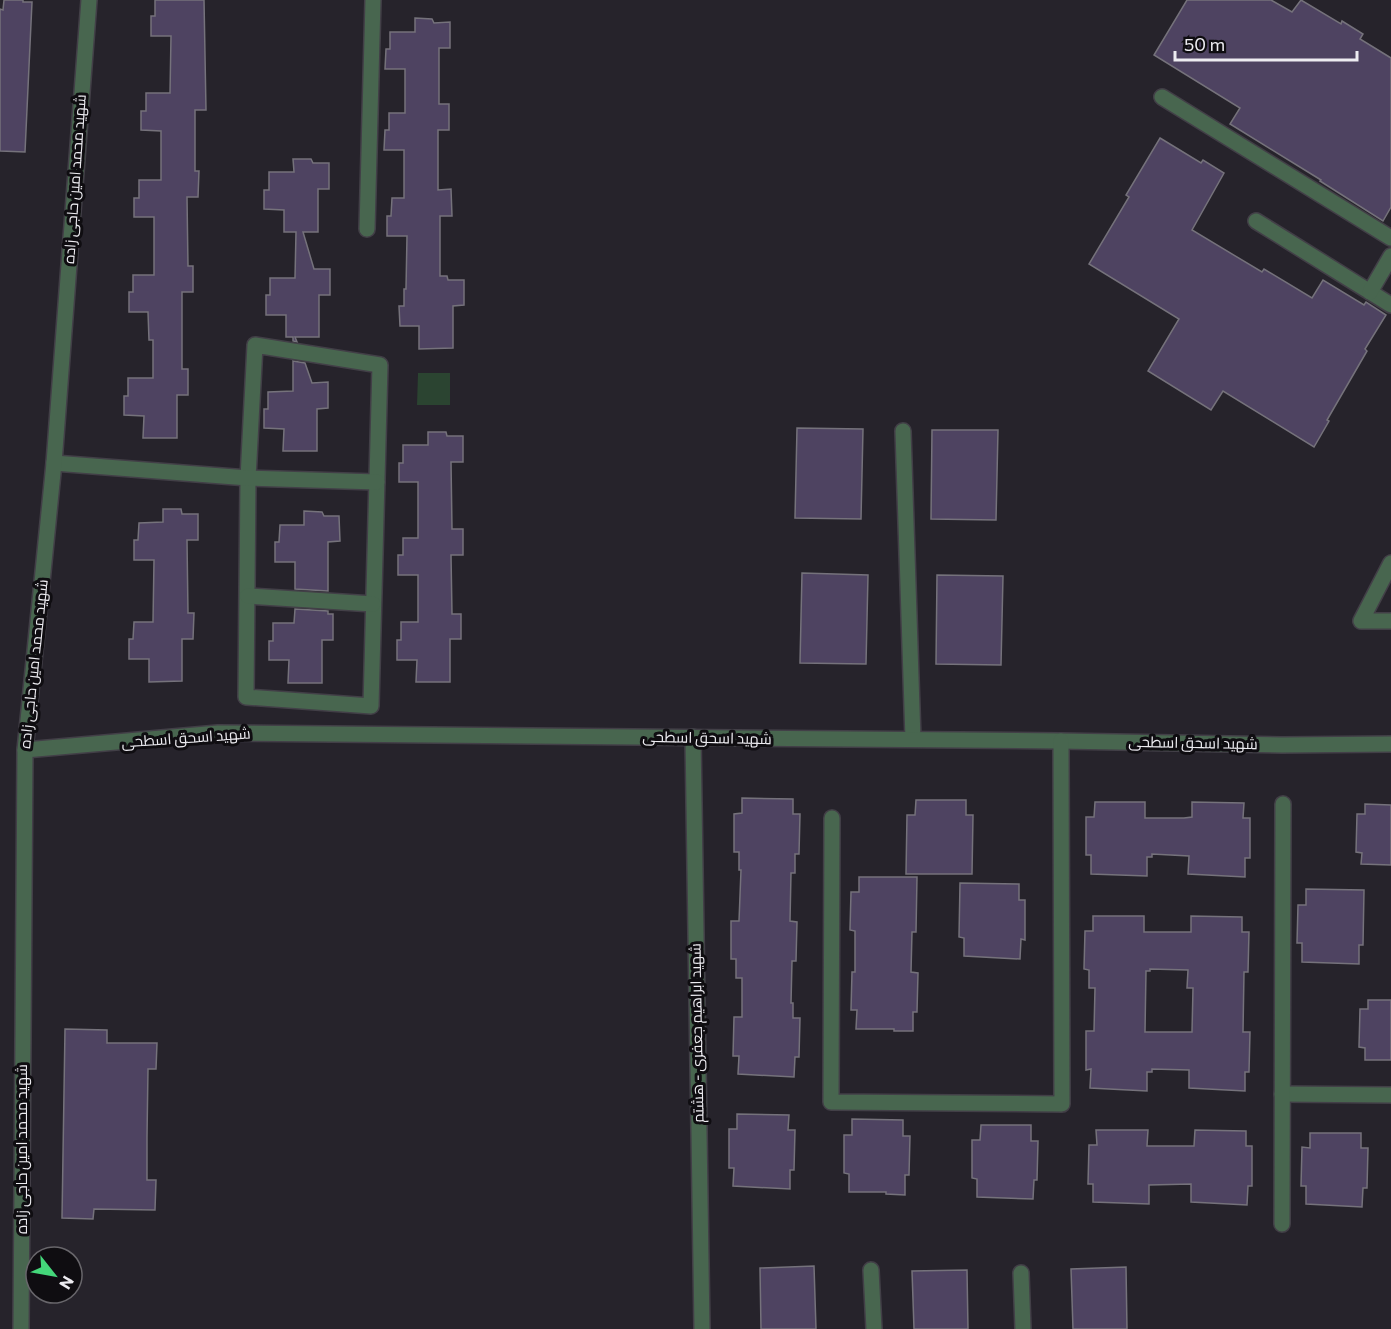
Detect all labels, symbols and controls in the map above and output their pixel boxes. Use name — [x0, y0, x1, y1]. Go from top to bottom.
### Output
scale bar — [1175, 24, 1356, 62]
text: 50 m — [1184, 33, 1225, 55]
street label: شهید محمد امین حاجی زاده — [59, 94, 91, 264]
street label: شهید محمد امین حاجی زاده — [15, 578, 53, 750]
street label: شهید اسحق اسطحی — [121, 724, 251, 752]
street label: شهید اسحق اسطحی — [642, 727, 772, 749]
street label: شهید اسحق اسطحی — [1128, 732, 1258, 754]
street label: شهید ابراهیم جعفری - هشتم — [685, 943, 709, 1123]
street label: شهید محمد امین حاجی زاده — [12, 1064, 32, 1234]
north arrow — [24, 1245, 84, 1305]
text: N — [56, 1273, 79, 1293]

